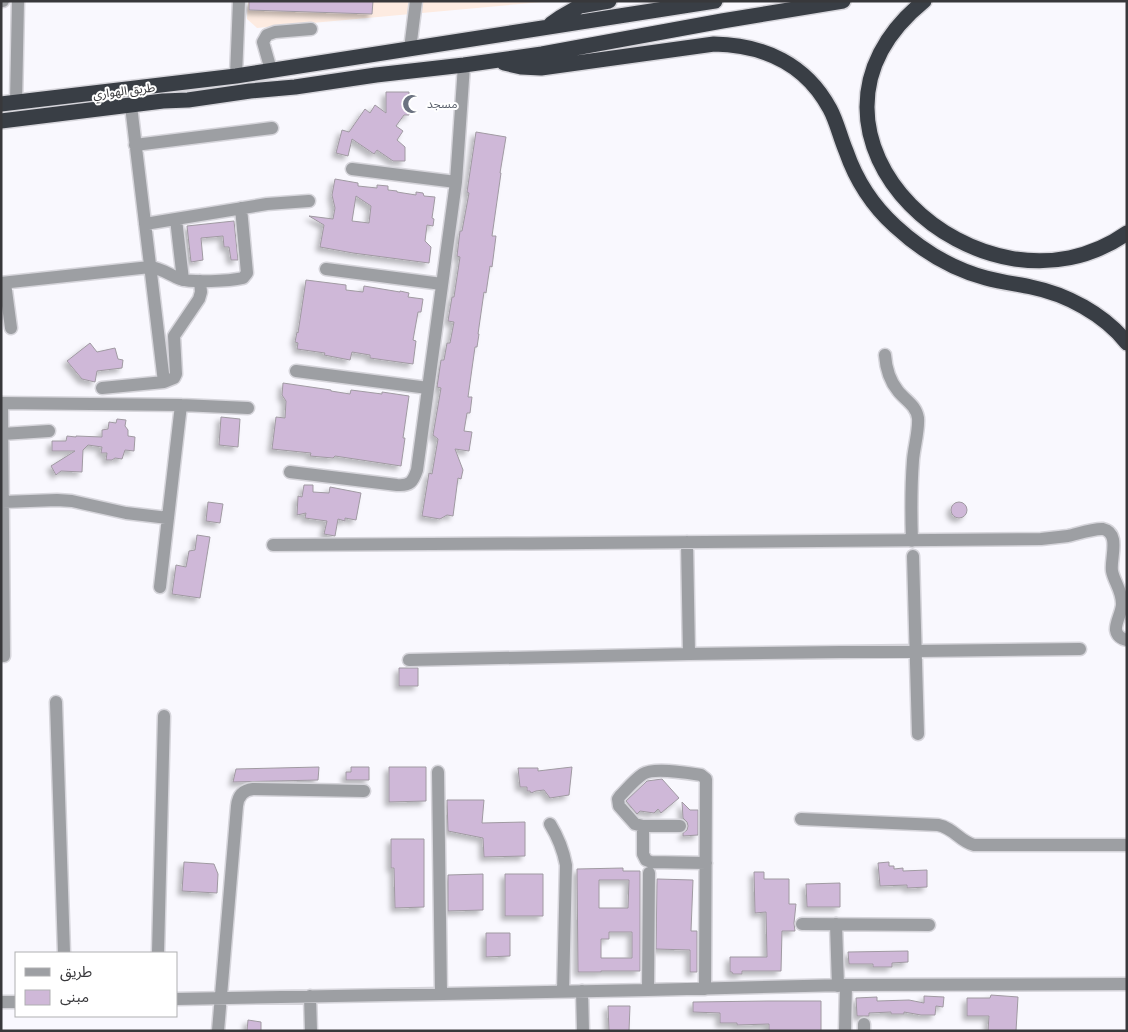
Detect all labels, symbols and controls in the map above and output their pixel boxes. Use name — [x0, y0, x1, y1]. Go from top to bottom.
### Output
street label: طريق الهواري — [92, 80, 156, 105]
mosque icon: مسجد — [401, 93, 423, 115]
place label: مسجد — [427, 97, 458, 111]
legend — [15, 952, 178, 1017]
text: طريق — [60, 963, 92, 982]
text: مبنى — [60, 988, 89, 1006]

